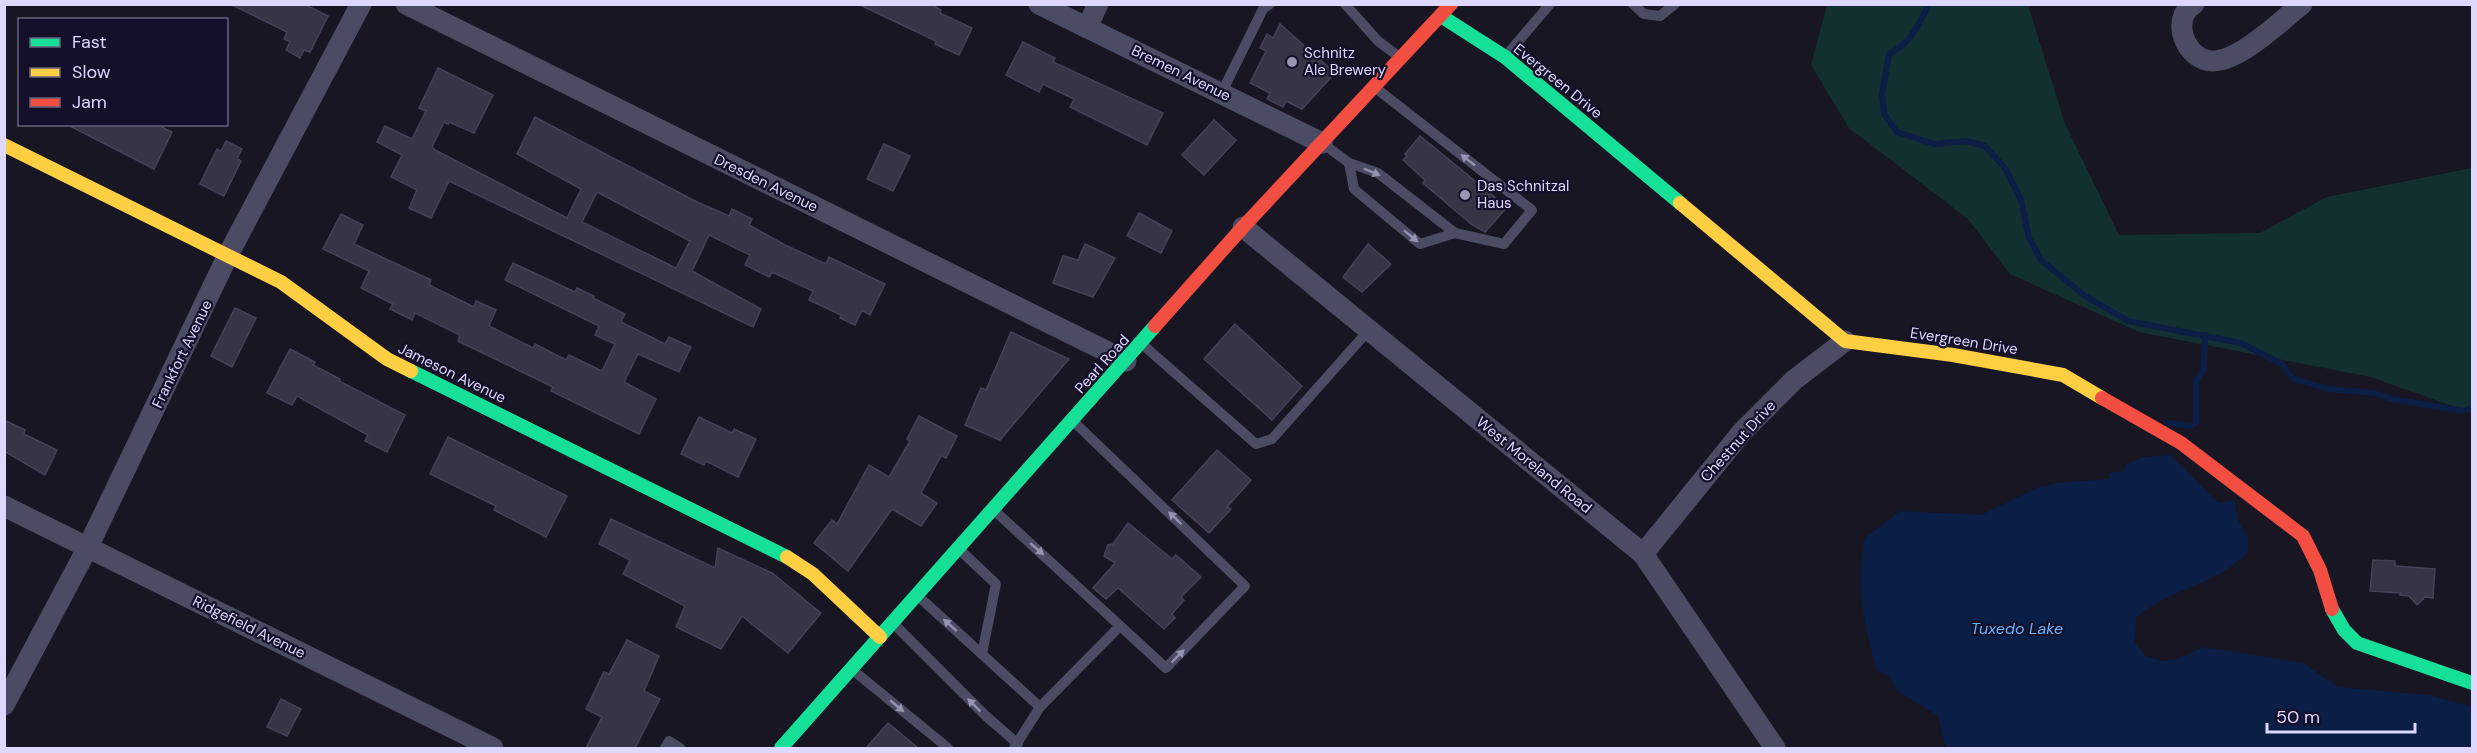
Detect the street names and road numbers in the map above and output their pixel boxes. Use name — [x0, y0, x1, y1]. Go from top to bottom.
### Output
street label: Evergreen Drive — [1509, 39, 1607, 123]
street label: Bremen Avenue — [1128, 40, 1234, 106]
street label: Dresden Avenue — [711, 149, 821, 217]
street label: Frankfort Avenue — [147, 297, 217, 411]
street label: Evergreen Drive — [1909, 323, 2019, 359]
street label: Pearl Road — [1070, 330, 1134, 398]
street label: Jameson Avenue — [395, 338, 509, 408]
street label: Chestnut Drive — [1696, 396, 1780, 486]
street label: West Moreland Road — [1472, 412, 1596, 518]
street label: Ridgefield Avenue — [189, 591, 309, 663]

